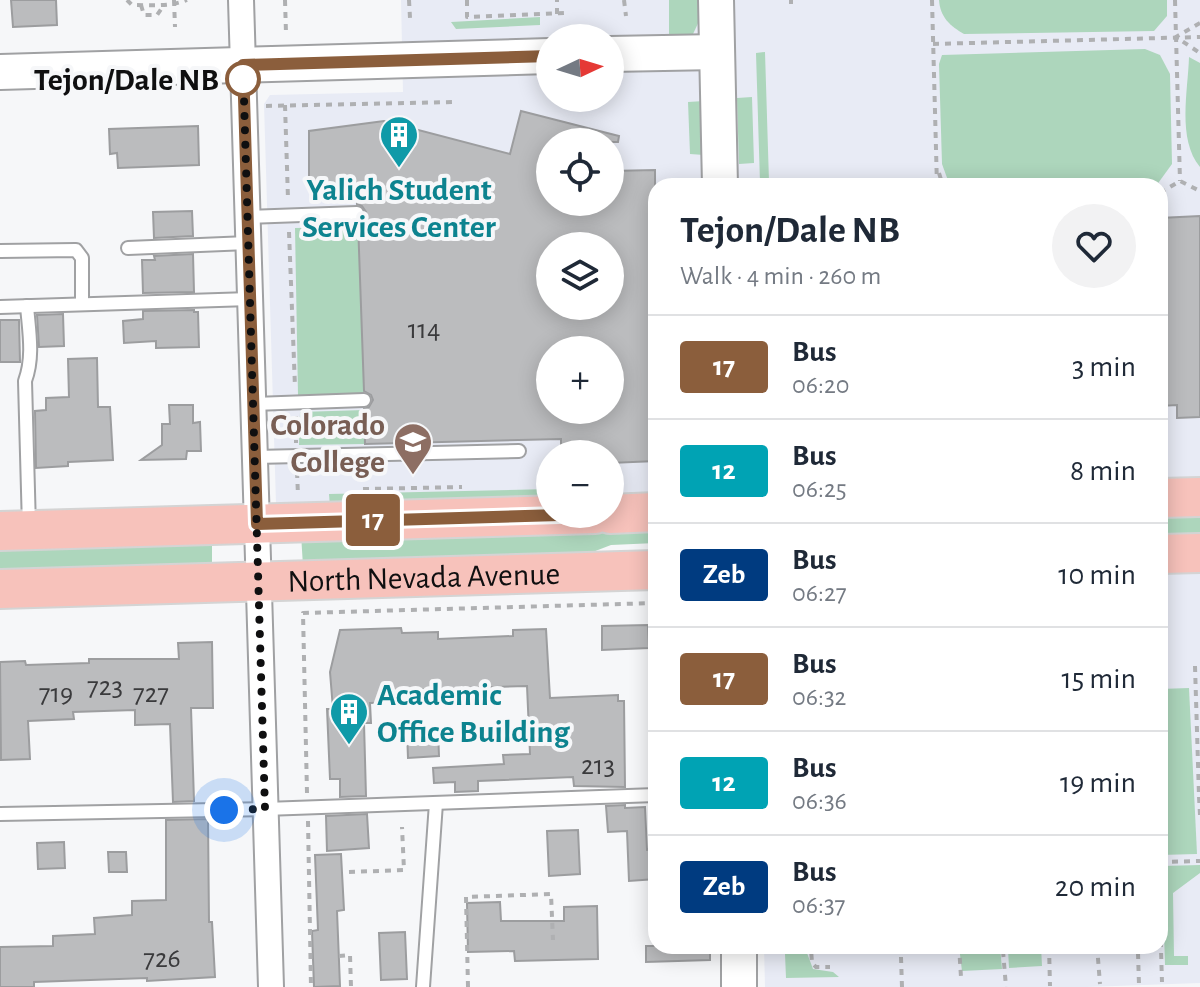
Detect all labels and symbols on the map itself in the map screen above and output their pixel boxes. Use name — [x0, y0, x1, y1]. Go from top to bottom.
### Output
north arrow — [536, 24, 624, 112]
marker: Tejon/Dale NB — [226, 62, 260, 96]
place label: Tejon/Dale NB — [34, 64, 219, 96]
building icon: Yalich Student Services Center — [378, 114, 420, 169]
place label: Yalich Student Services Center — [302, 174, 496, 243]
house number: 114 — [408, 316, 440, 344]
place label: Colorado College — [270, 409, 385, 478]
school or university icon: Colorado College — [392, 421, 434, 476]
line badge: 17 — [337, 494, 409, 546]
street label: North Nevada Avenue — [287, 558, 561, 598]
house number: 723 — [87, 673, 123, 701]
place label: Academic Office Building — [377, 679, 570, 748]
house number: 719 — [39, 680, 73, 708]
house number: 727 — [133, 680, 169, 708]
building icon: Academic Office Building — [328, 691, 370, 746]
house number: 213 — [581, 752, 615, 780]
your location — [204, 790, 244, 830]
house number: 726 — [143, 945, 181, 973]

